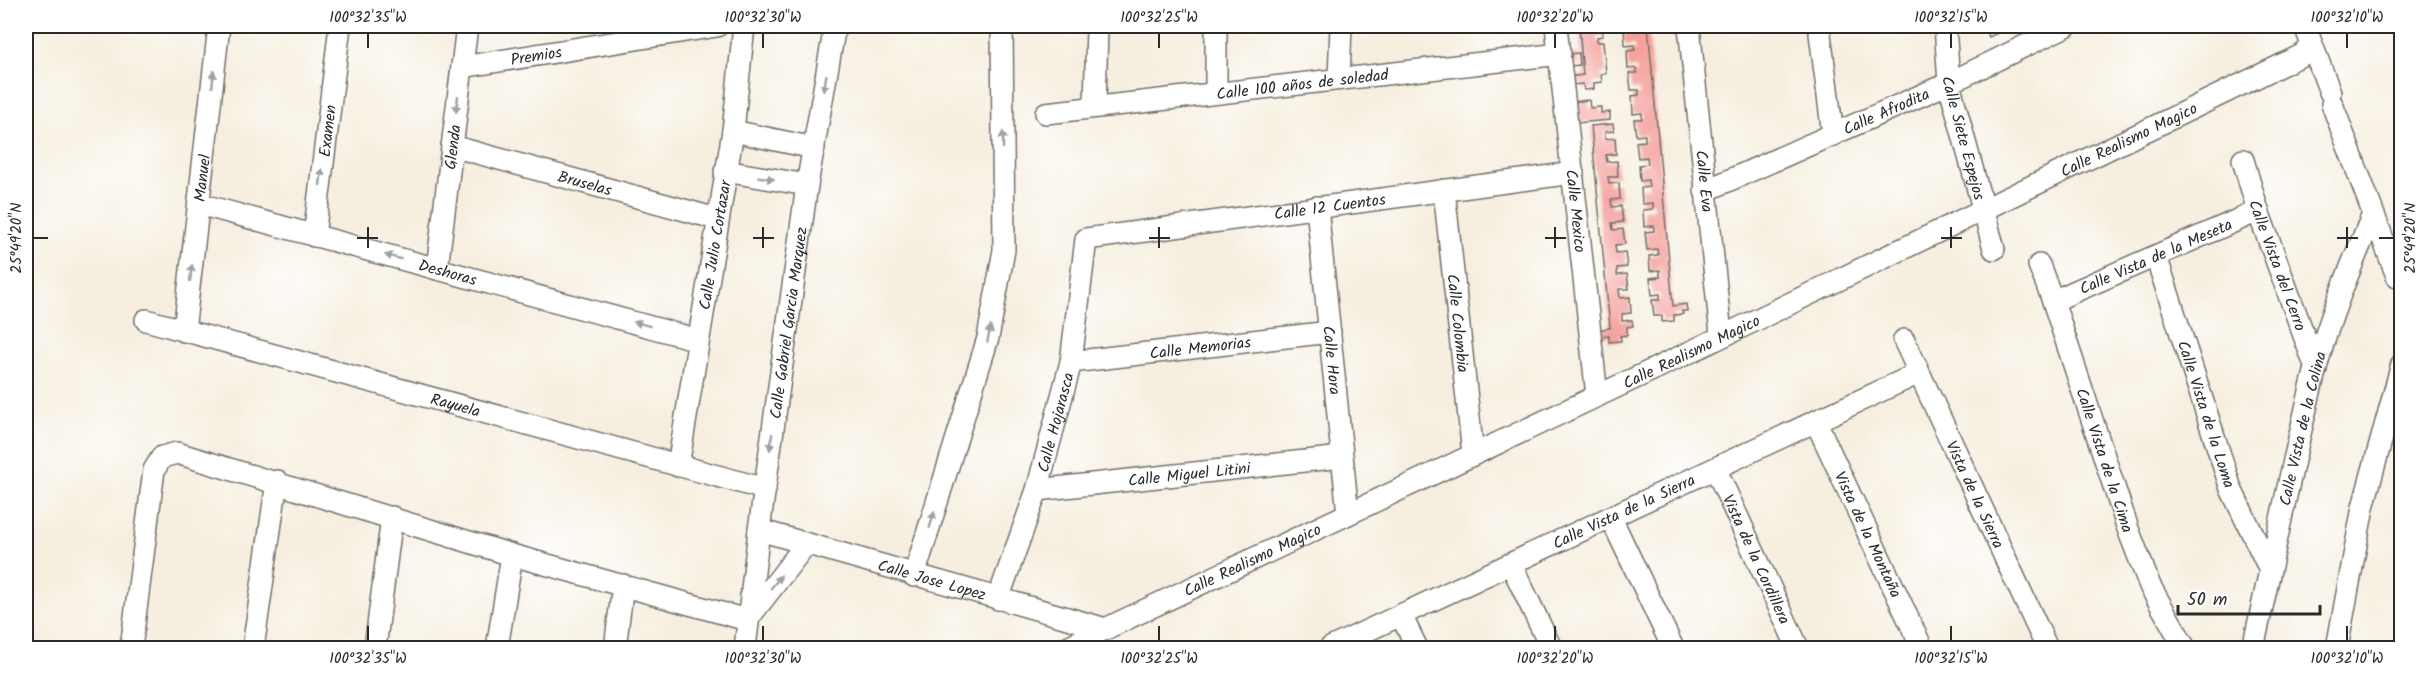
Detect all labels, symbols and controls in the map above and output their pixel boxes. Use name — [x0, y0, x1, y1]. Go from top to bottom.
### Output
text: 100°32'35"W — [329, 6, 407, 30]
text: 100°32'30"W — [724, 6, 802, 30]
text: 100°32'25"W — [1120, 6, 1198, 30]
text: 100°32'20"W — [1516, 6, 1594, 30]
text: 100°32'15"W — [1914, 6, 1988, 30]
text: 100°32'10"W — [2310, 6, 2384, 30]
street label: Premios — [509, 40, 564, 73]
street label: Calle 100 años de soledad — [1215, 63, 1391, 107]
one-way arrow — [208, 69, 218, 88]
one-way arrow — [821, 74, 830, 93]
street label: Calle Siete Espejos — [1935, 76, 1991, 203]
street label: Calle Afrodita — [1839, 82, 1934, 142]
one-way arrow — [452, 95, 462, 114]
street label: Calle Realismo Magico — [2056, 97, 2202, 184]
street label: Examen — [313, 104, 344, 158]
street label: Glenda — [438, 123, 469, 171]
one-way arrow — [998, 131, 1008, 150]
street label: Calle Eva — [1688, 149, 1719, 214]
street label: Manuel — [188, 153, 218, 203]
street label: Bruselas — [555, 165, 615, 204]
one-way arrow — [316, 168, 326, 187]
street label: Calle Mexico — [1558, 168, 1592, 254]
one-way arrow — [757, 174, 776, 183]
street label: Calle Julio Cortazar — [693, 177, 739, 312]
street label: Calle 12 Cuentos — [1272, 187, 1388, 227]
street label: Calle Vista del Cerro — [2241, 197, 2312, 335]
text: 25°49'20"N — [5, 203, 29, 273]
text: 25°49'20"N — [2399, 203, 2423, 273]
street label: Calle Vista de la Meseta — [2076, 213, 2237, 302]
street label: Calle Gabriel Garcia Marquez — [764, 226, 815, 421]
one-way arrow — [383, 252, 401, 261]
street label: Deshoras — [415, 253, 480, 293]
one-way arrow — [186, 263, 196, 282]
street label: Calle Colombia — [1439, 273, 1475, 374]
street label: Calle Realismo Magico — [1619, 309, 1765, 396]
one-way arrow — [632, 319, 651, 329]
one-way arrow — [984, 325, 994, 343]
street label: Calle Hora — [1315, 325, 1347, 396]
street label: Calle Memorias — [1148, 330, 1253, 367]
street label: Calle Vista de la Loma — [2170, 338, 2241, 491]
street label: Calle Vista de la Colina — [2273, 349, 2334, 508]
street label: Calle Hojarasca — [1031, 370, 1082, 475]
street label: Calle Vista de la Cima — [2068, 385, 2139, 536]
street label: Rayuela — [428, 387, 483, 425]
one-way arrow — [767, 433, 776, 452]
street label: Vista de la Sierra — [1938, 437, 2010, 553]
street label: Calle Miguel Litini — [1127, 456, 1253, 494]
street label: Calle Vista de la Sierra — [1549, 468, 1700, 556]
street label: Vista de la Montaña — [1827, 468, 1908, 602]
street label: Vista de la Cordillera — [1715, 491, 1796, 629]
one-way arrow — [927, 511, 937, 529]
street label: Calle Realismo Magico — [1180, 517, 1326, 604]
street label: Calle Jose Lopez — [875, 553, 989, 608]
one-way arrow — [770, 574, 783, 590]
scale bar — [2178, 578, 2320, 616]
text: 50 m — [2187, 586, 2227, 615]
text: 100°32'35"W — [329, 647, 407, 671]
text: 100°32'30"W — [724, 647, 802, 671]
text: 100°32'25"W — [1120, 647, 1198, 671]
text: 100°32'20"W — [1516, 647, 1594, 671]
text: 100°32'15"W — [1914, 647, 1988, 671]
text: 100°32'10"W — [2310, 647, 2384, 671]

